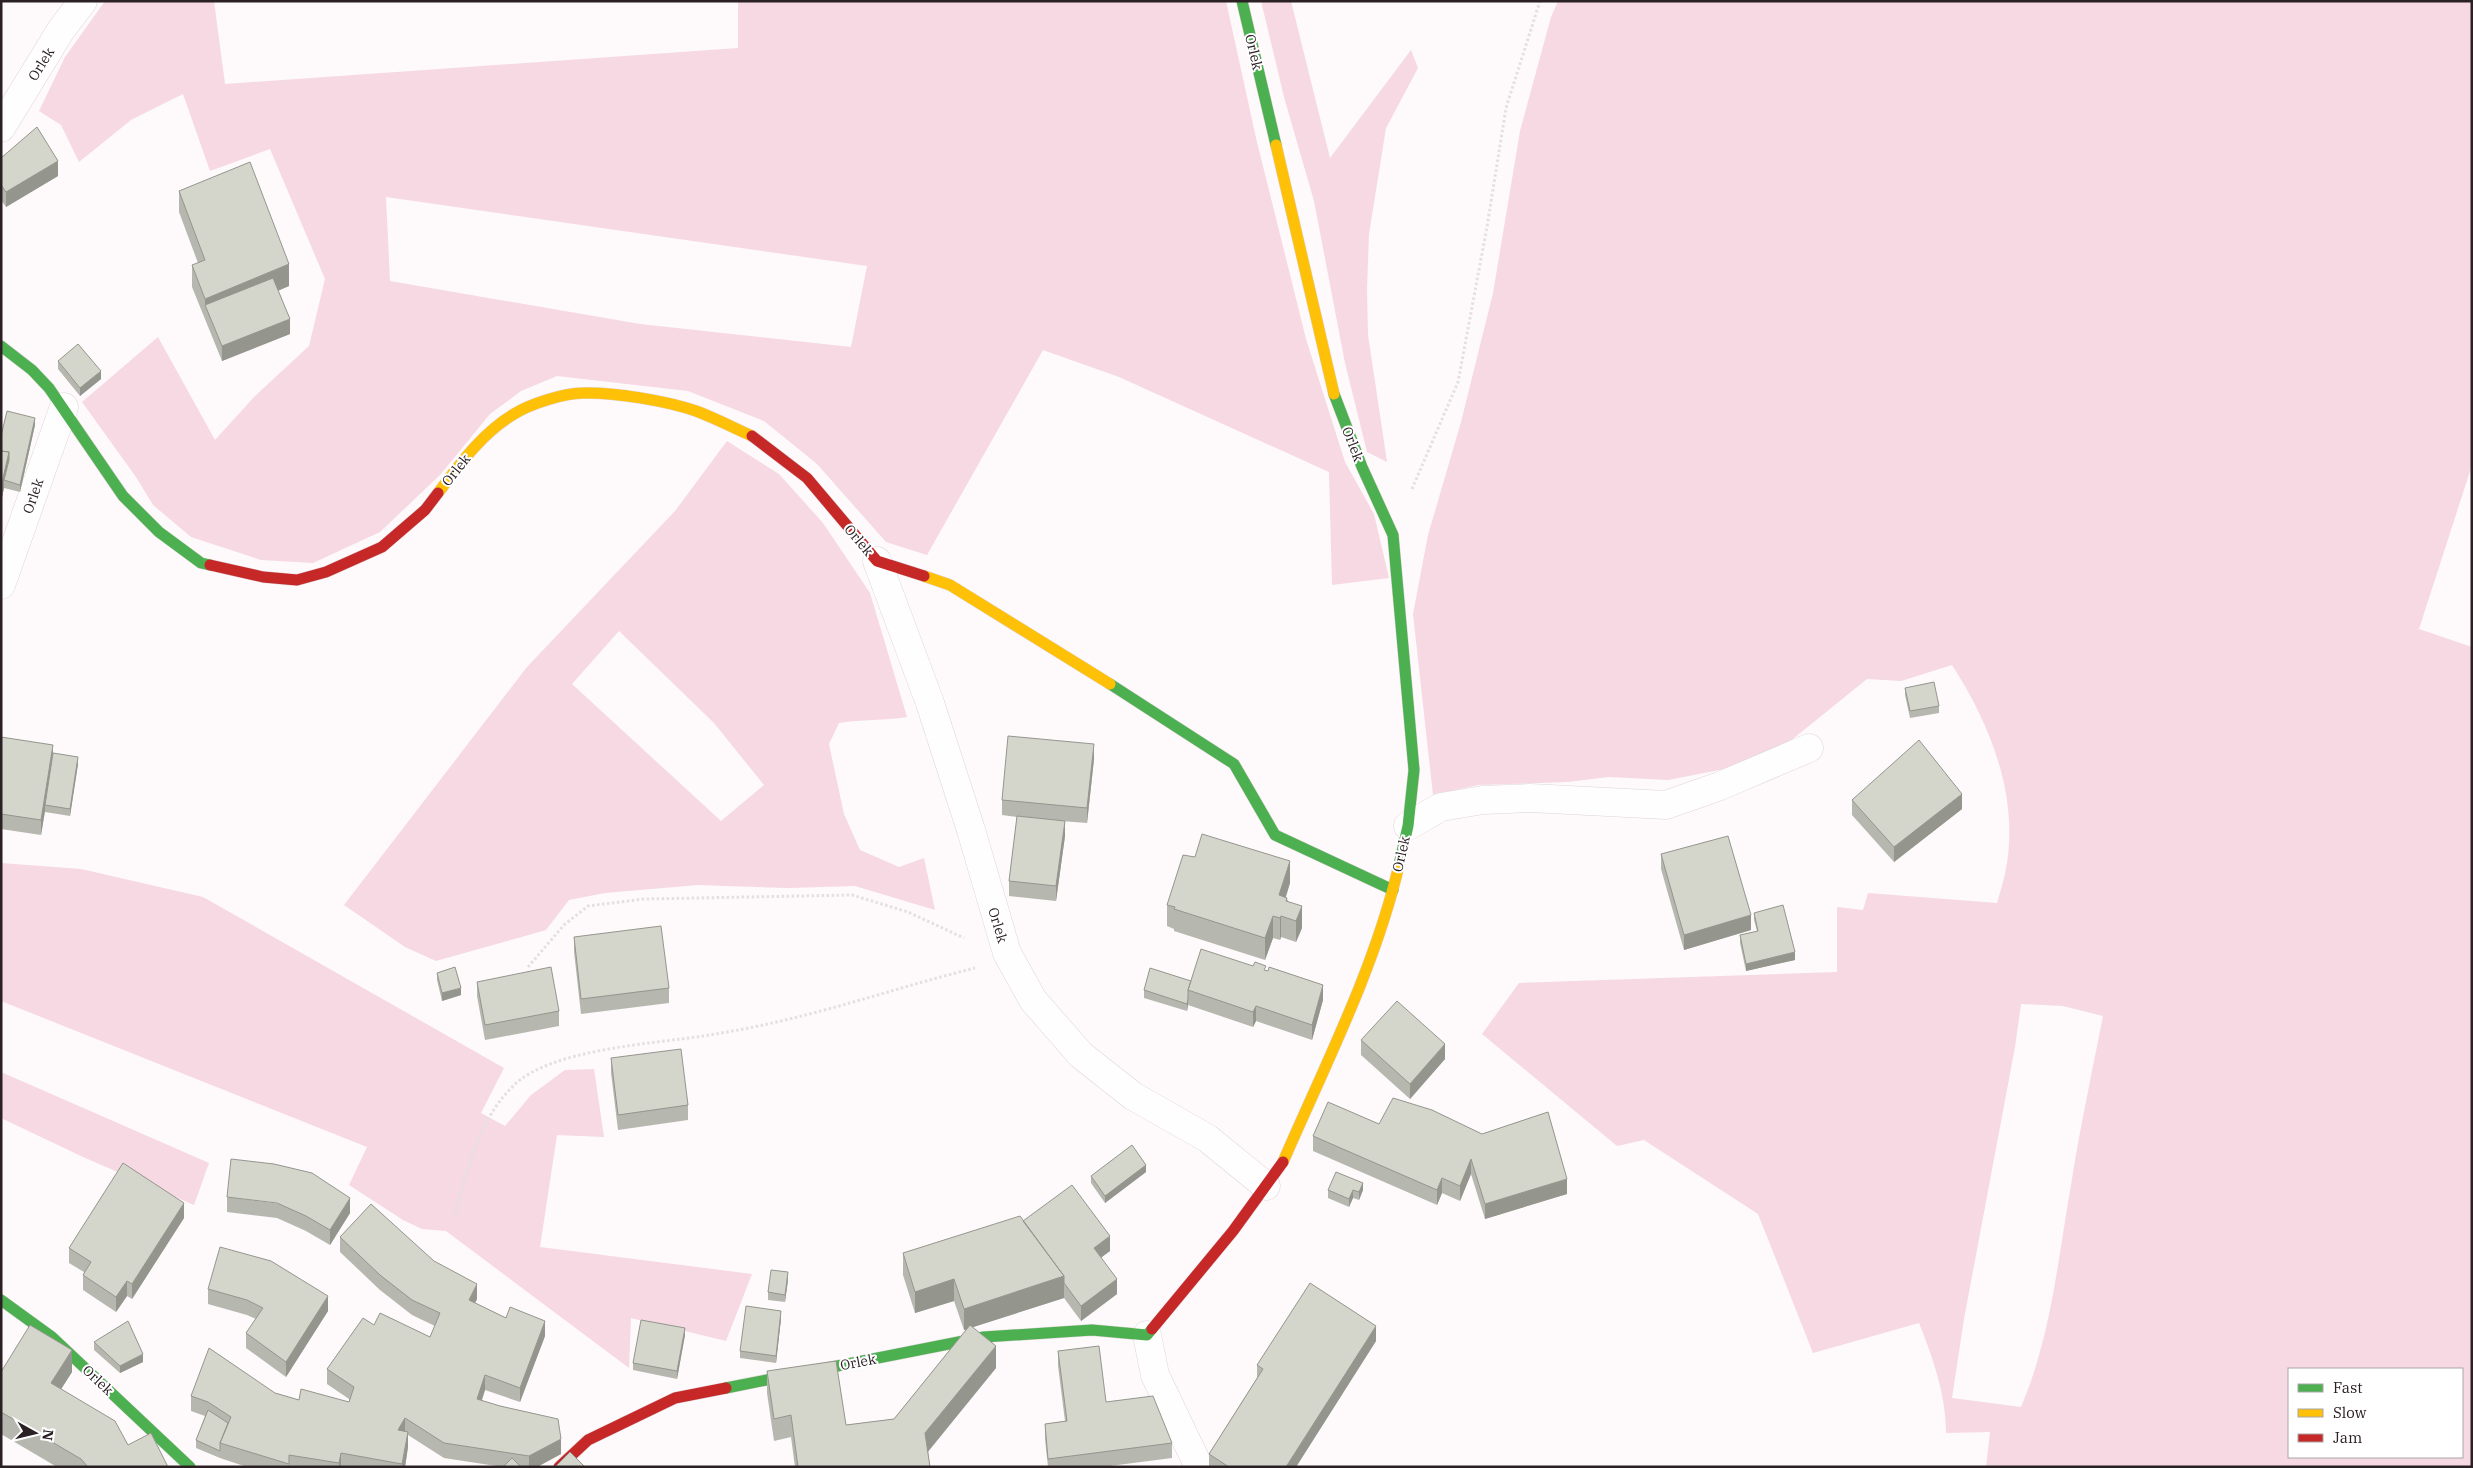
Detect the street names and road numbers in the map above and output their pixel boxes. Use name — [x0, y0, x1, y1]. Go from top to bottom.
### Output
street label: Orlek — [1241, 32, 1267, 72]
street label: Orlek — [24, 43, 59, 84]
street label: Orlek — [1338, 424, 1368, 465]
street label: Orlek — [438, 450, 475, 490]
street label: Orlek — [19, 475, 48, 516]
street label: Orlek — [841, 520, 878, 560]
street label: Orlek — [1388, 834, 1414, 874]
street label: Orlek — [984, 905, 1012, 946]
street label: Orlek — [839, 1350, 878, 1374]
street label: Orlek — [79, 1361, 118, 1399]

